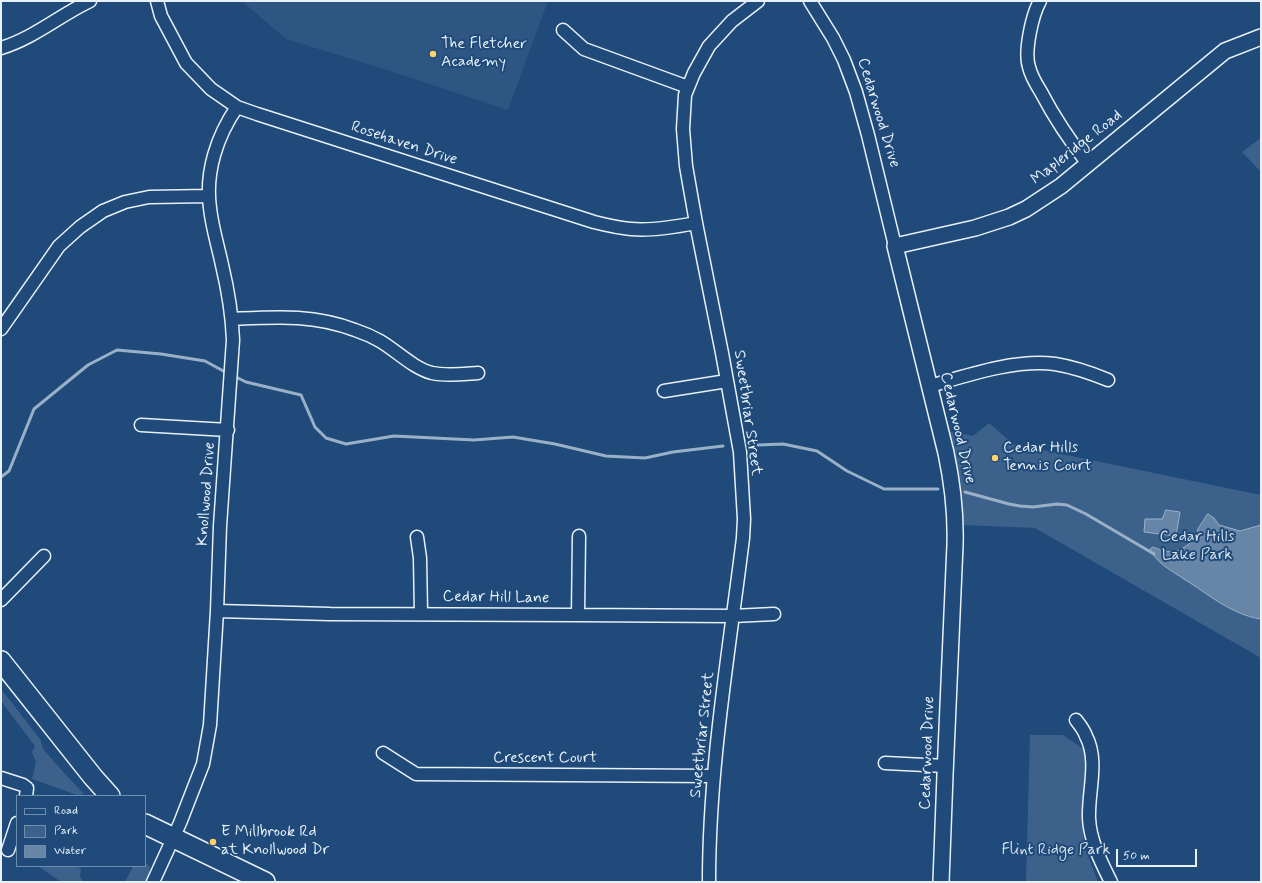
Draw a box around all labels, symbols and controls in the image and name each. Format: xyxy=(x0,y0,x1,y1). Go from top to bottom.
place label: The Fletcher Academy xyxy=(441,35,527,73)
marker: The Fletcher Academy xyxy=(428,49,438,59)
street label: Cedarwood Drive xyxy=(852,56,904,170)
street label: Mapleridge Road xyxy=(1028,106,1126,190)
street label: Rosehaven Drive xyxy=(348,118,460,170)
street label: Sweetbriar Street xyxy=(729,349,765,477)
street label: Cedarwood Drive xyxy=(935,370,979,486)
place label: Cedar Hills Tennis Court xyxy=(1003,439,1092,477)
street label: Knollwood Drive xyxy=(194,441,220,547)
marker: Cedar Hills Tennis Court xyxy=(990,453,1000,463)
park label: Cedar Hills Lake Park xyxy=(1159,528,1235,566)
street label: Cedar Hill Lane xyxy=(442,587,550,609)
street label: Sweetbriar Street xyxy=(687,671,719,799)
street label: Cedarwood Drive xyxy=(916,696,940,810)
street label: Crescent Court xyxy=(493,749,597,769)
legend xyxy=(16,795,146,867)
text: Road xyxy=(54,803,78,819)
text: Park xyxy=(54,823,78,839)
place label: E Millbrook Rd at Knollwood Dr xyxy=(221,823,329,861)
marker: E Millbrook Rd at Knollwood Dr xyxy=(208,837,218,847)
park label: Flint Ridge Park xyxy=(1002,841,1110,861)
scale bar xyxy=(1118,841,1199,867)
text: Water xyxy=(54,843,86,859)
text: 50 m xyxy=(1123,848,1150,864)

